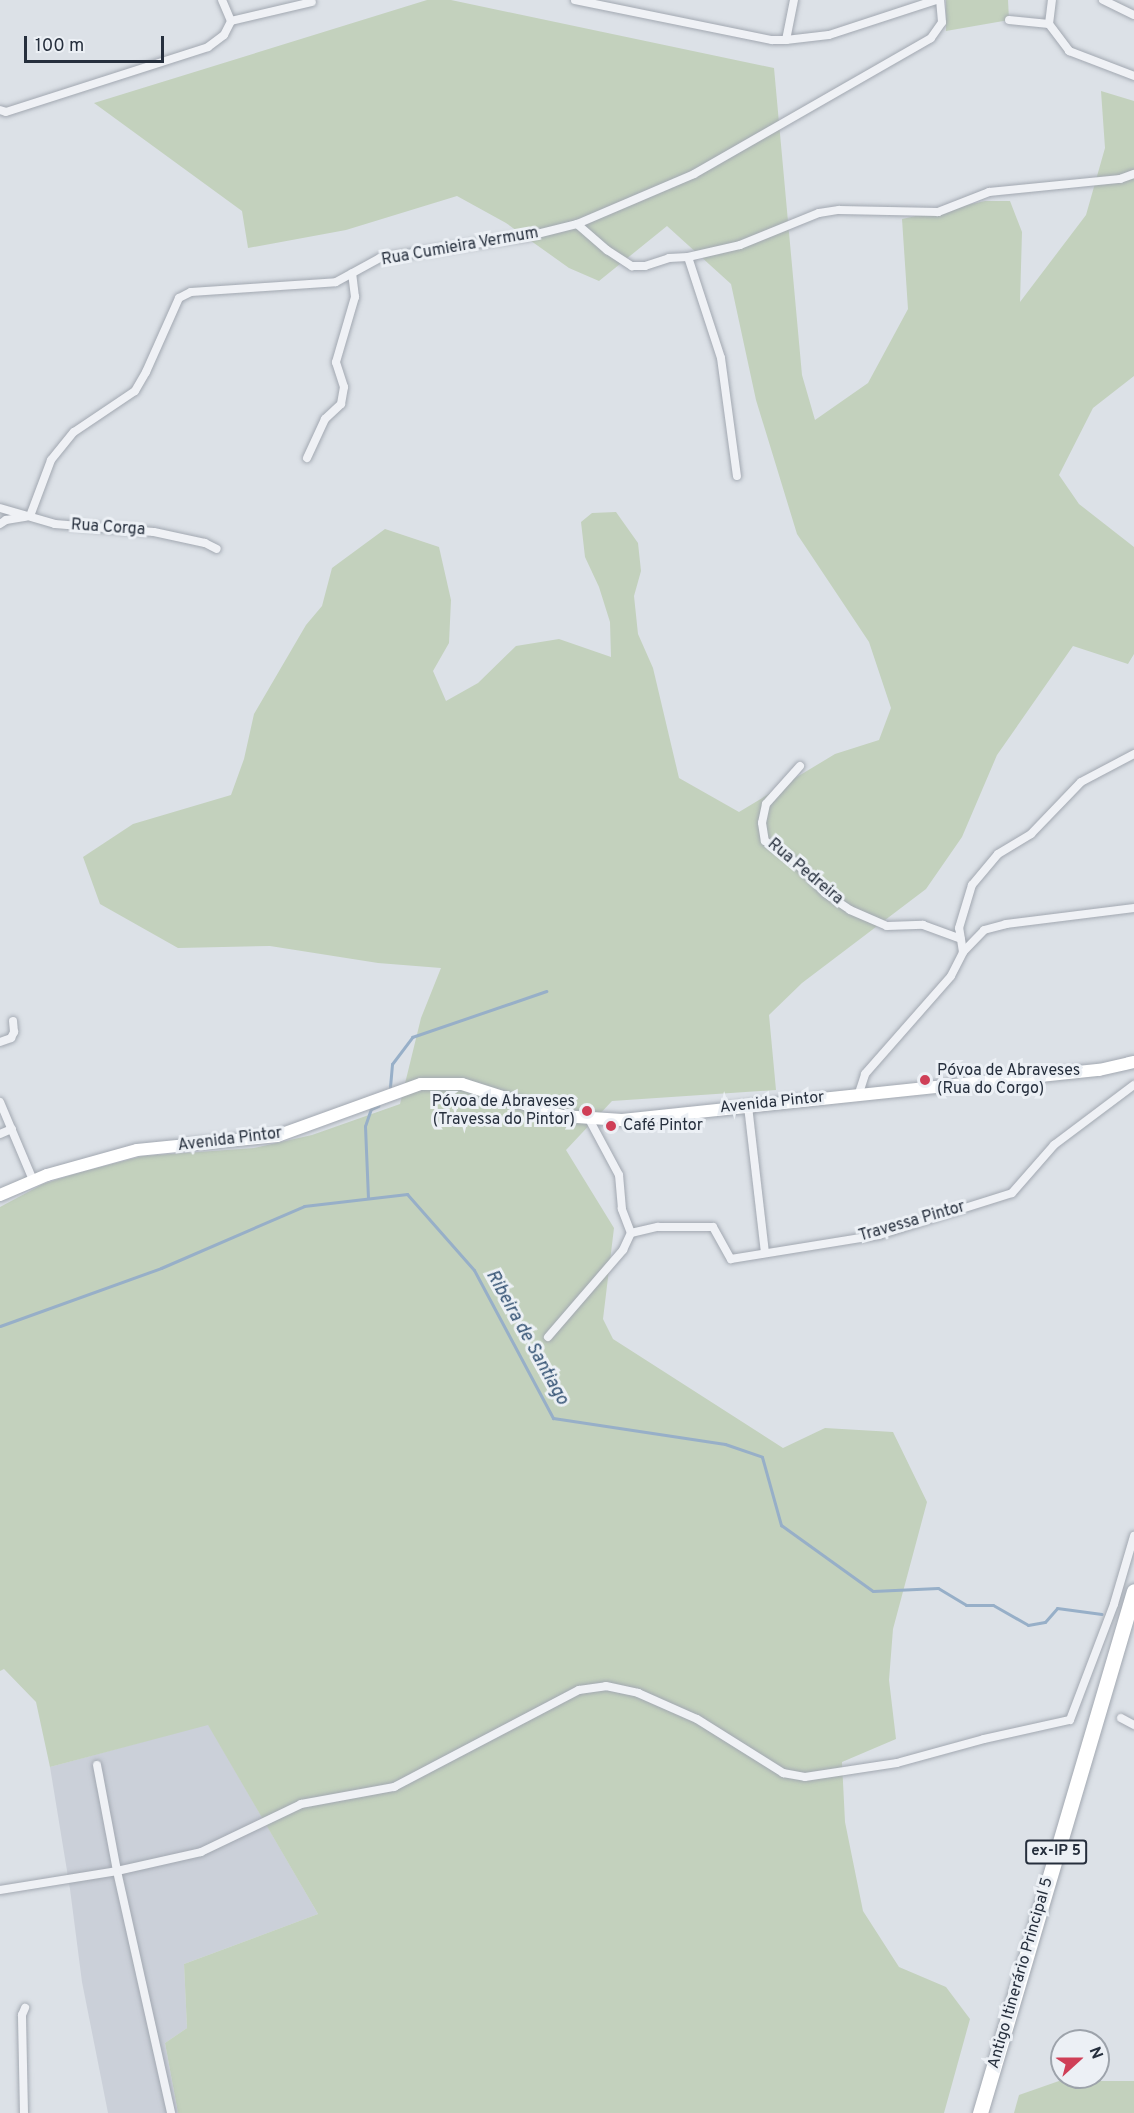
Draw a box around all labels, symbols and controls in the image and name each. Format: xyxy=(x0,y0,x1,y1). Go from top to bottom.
scale bar xyxy=(27,24,166,62)
text: 100 m xyxy=(35,35,84,58)
street label: Rua Cumieira Vermum xyxy=(380,224,540,270)
street label: Rua Corga xyxy=(70,516,146,540)
street label: Rua Pedreira xyxy=(763,835,847,909)
place label: Póvoa de Abraveses (Rua do Corgo) xyxy=(937,1061,1081,1099)
marker: Póvoa de Abraveses (Rua do Corgo) xyxy=(918,1073,932,1087)
street label: Avenida Pintor xyxy=(719,1088,825,1118)
place label: Póvoa de Abraveses (Travessa do Pintor) xyxy=(431,1092,575,1130)
marker: Póvoa de Abraveses (Travessa do Pintor) xyxy=(580,1104,594,1118)
place label: Café Pintor xyxy=(623,1116,703,1136)
marker: Café Pintor xyxy=(604,1119,618,1133)
street label: Avenida Pintor xyxy=(177,1124,283,1156)
street label: Travessa Pintor xyxy=(857,1198,967,1246)
water label: Ribeira de Santiago xyxy=(480,1267,572,1409)
road number: ex-IP 5 xyxy=(1024,1840,1088,1864)
street label: Antigo Itinerário Principal 5 xyxy=(984,1875,1058,2071)
north arrow xyxy=(1050,2029,1110,2089)
text: N xyxy=(1084,2044,1106,2062)

